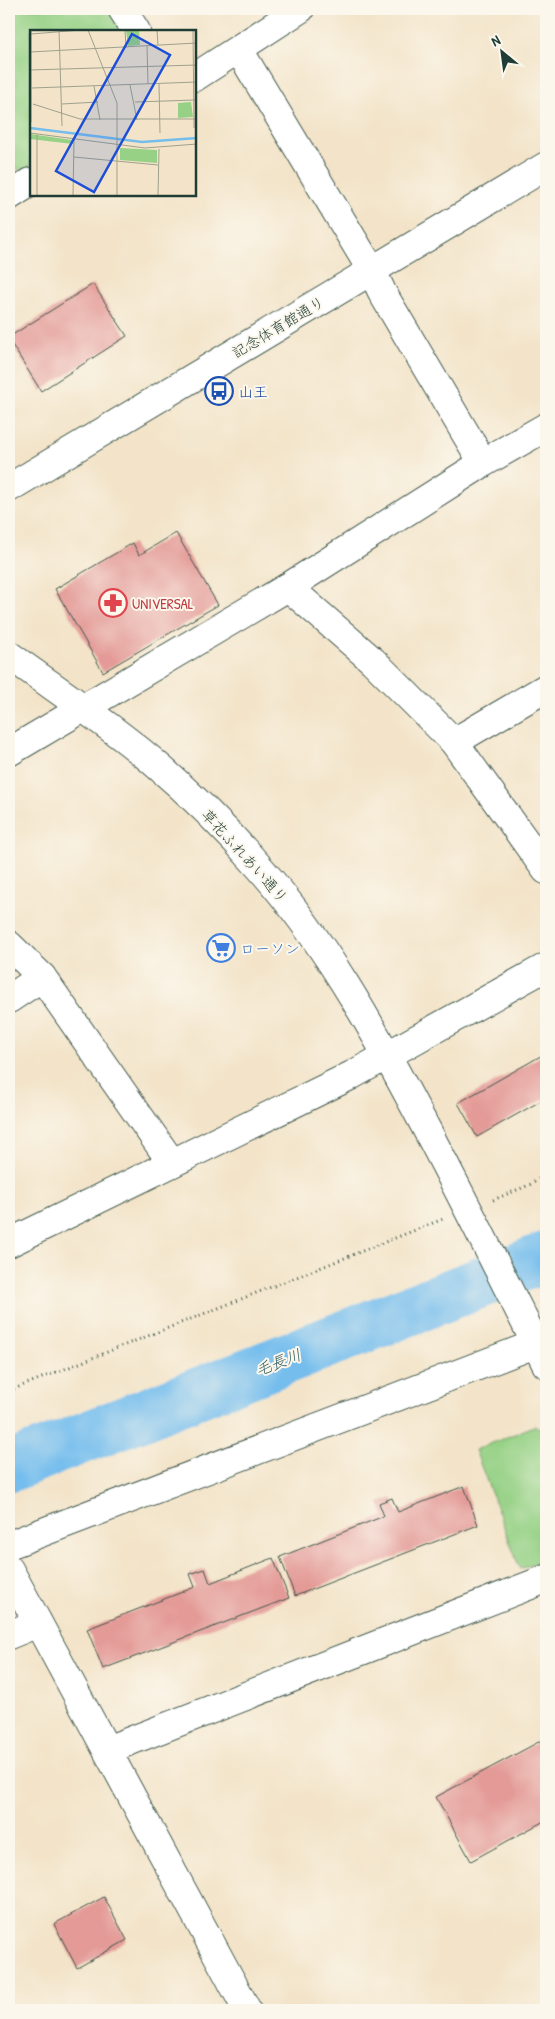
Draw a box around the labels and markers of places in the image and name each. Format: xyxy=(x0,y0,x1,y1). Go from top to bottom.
bus stop icon: 山王 xyxy=(204,376,234,406)
place label: 山王 xyxy=(238,381,268,402)
pharmacy icon: UNIVERSAL xyxy=(98,588,128,618)
place label: UNIVERSAL xyxy=(132,593,194,614)
supermarket icon: ローソン xyxy=(206,933,236,963)
place label: ローソン xyxy=(240,938,300,959)

